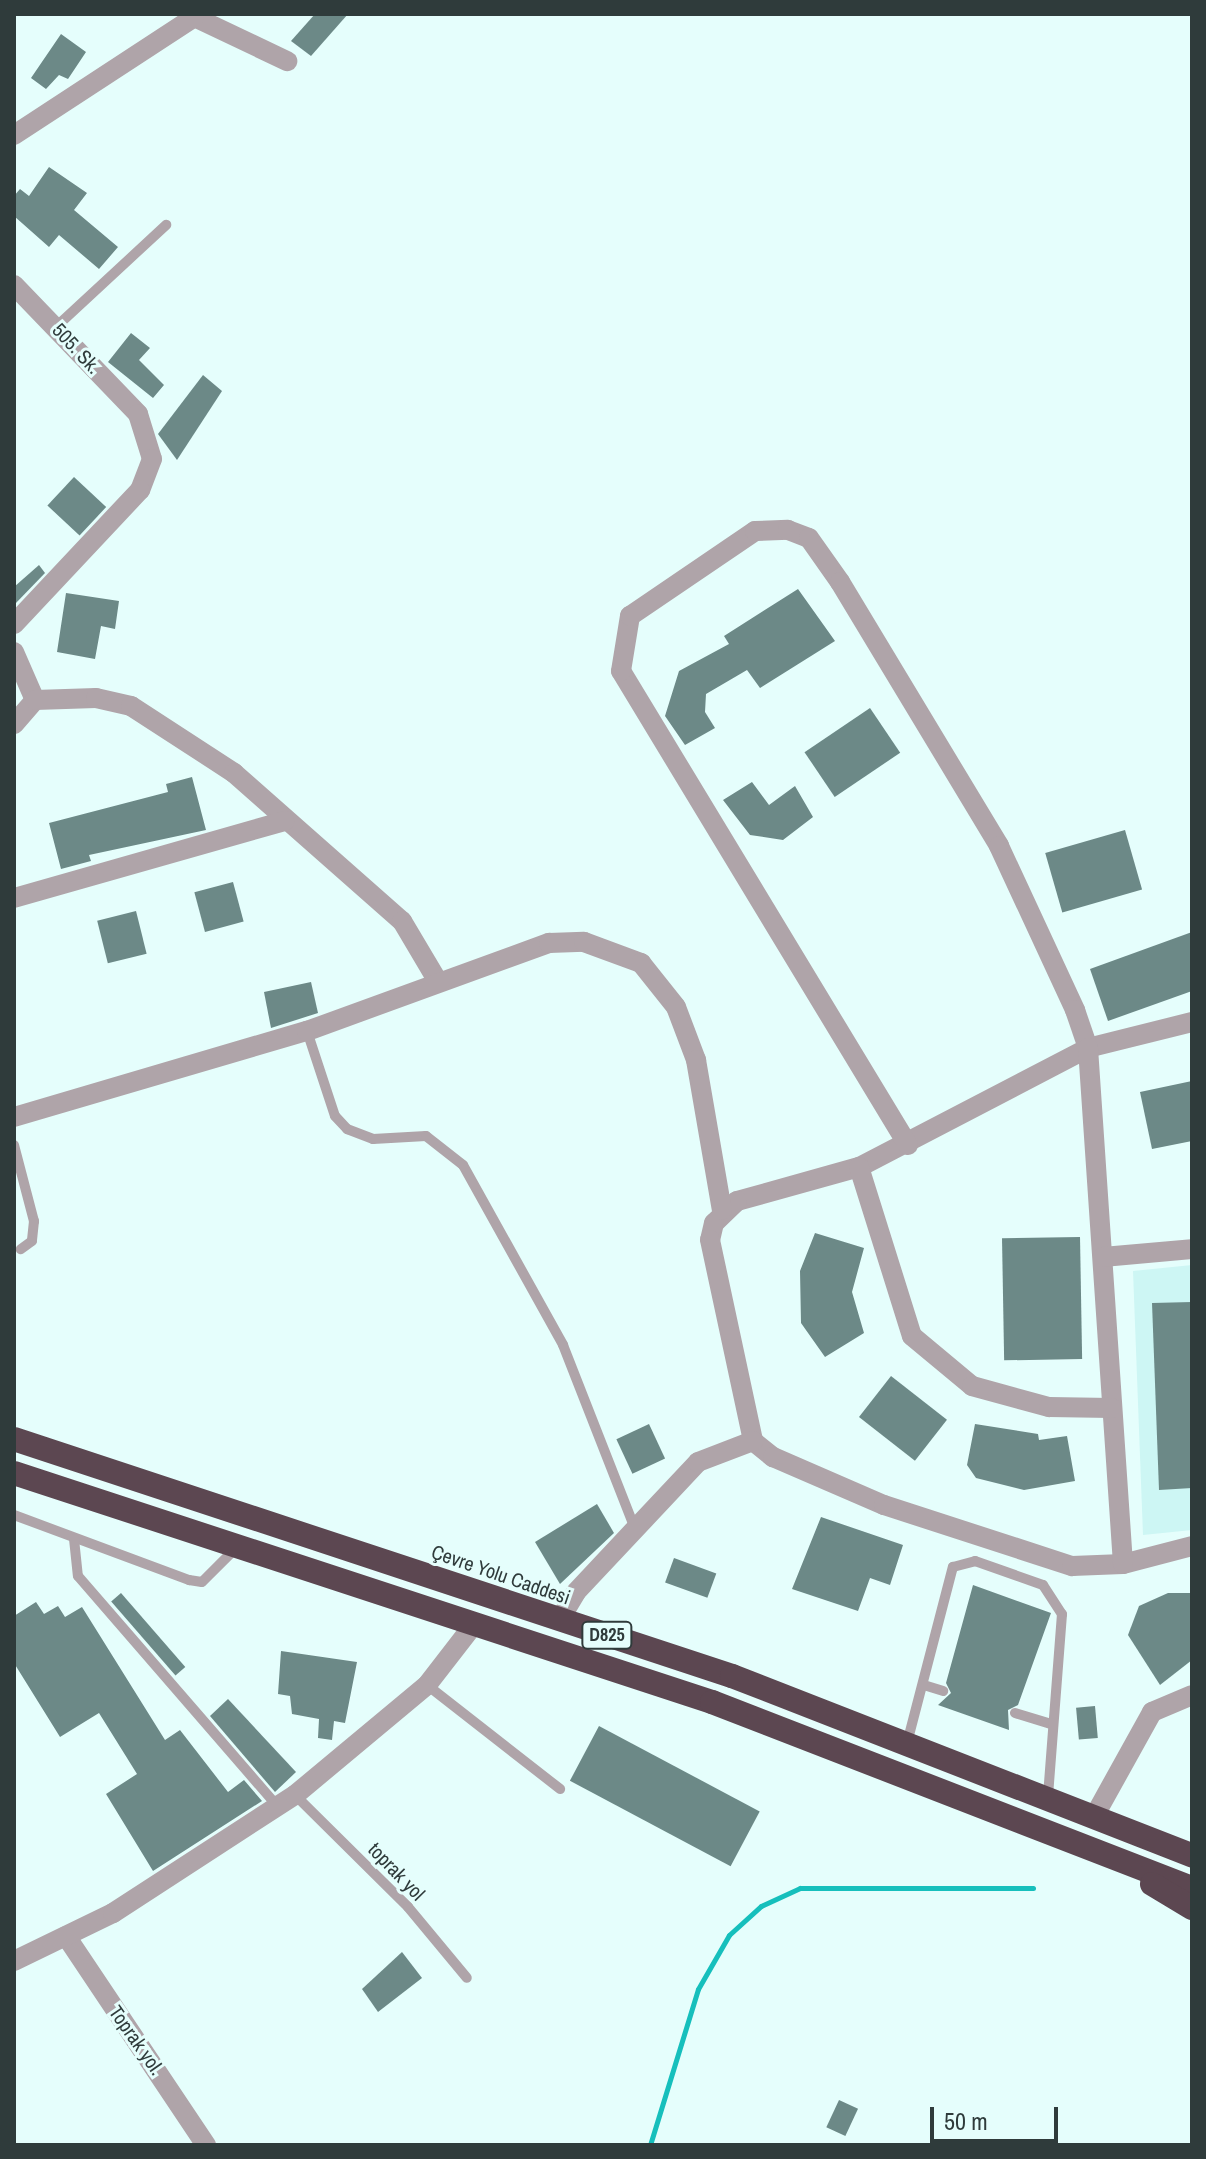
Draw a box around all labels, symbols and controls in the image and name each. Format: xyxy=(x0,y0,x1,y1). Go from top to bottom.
street label: 505. Sk. xyxy=(48,318,106,378)
street label: Çevre Yolu Caddesi xyxy=(428,1539,574,1609)
road number: D825 xyxy=(581,1621,633,1649)
street label: toprak yol xyxy=(364,1837,430,1905)
street label: Toprak yol. xyxy=(104,2001,170,2079)
scale bar xyxy=(934,2091,1062,2141)
text: 50 m xyxy=(944,2105,988,2137)

